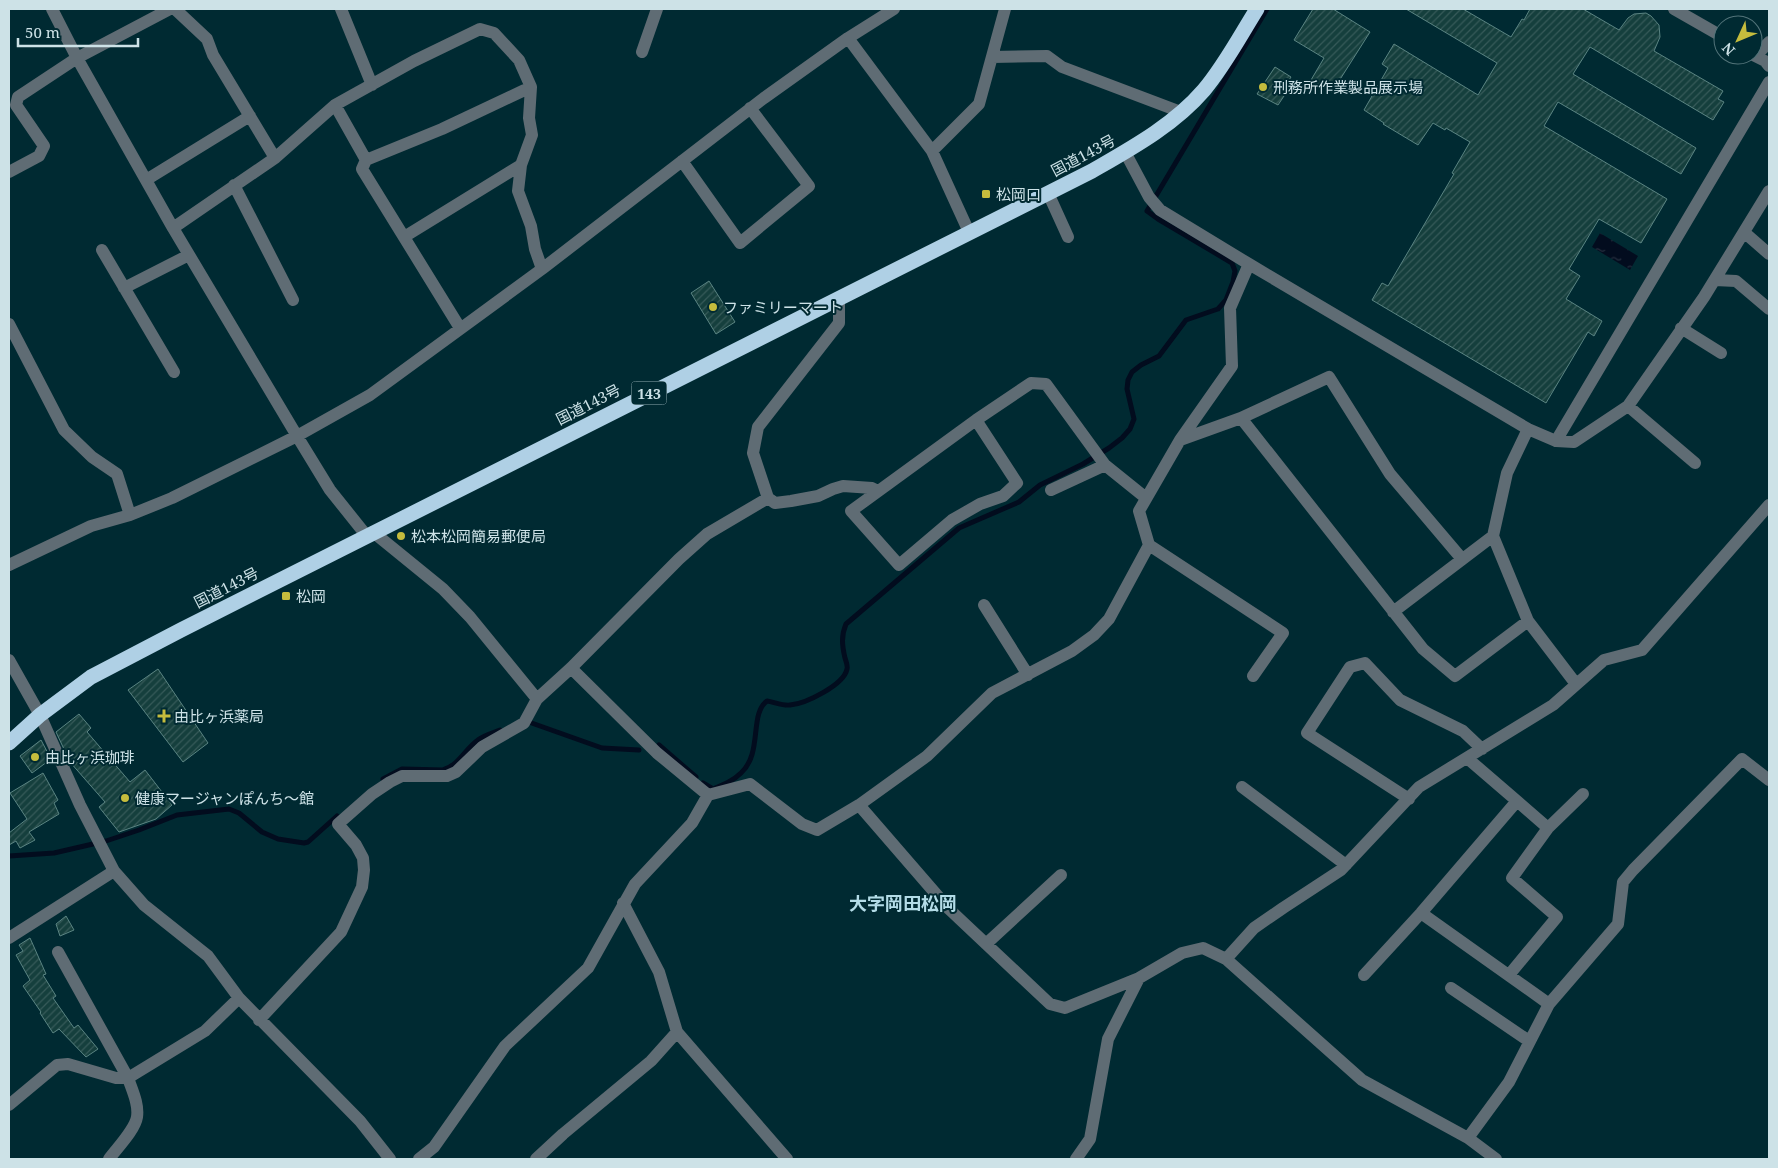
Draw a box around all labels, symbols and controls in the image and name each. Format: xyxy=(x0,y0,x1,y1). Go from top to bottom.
scale bar xyxy=(18,15,138,47)
north arrow xyxy=(1713,15,1763,65)
text: 50 m xyxy=(25,22,60,42)
text: N xyxy=(1718,39,1739,60)
place label: 刑務所作業製品展示場 xyxy=(1273,77,1423,97)
marker: 刑務所作業製品展示場 xyxy=(1257,81,1269,93)
street label: 国道143号 xyxy=(1047,130,1119,180)
place label: 松岡口 xyxy=(996,184,1041,204)
marker: 松岡口 xyxy=(980,188,992,200)
place label: ファミリーマート xyxy=(723,297,843,317)
marker: ファミリーマート xyxy=(707,301,719,313)
street label: 国道143号 xyxy=(552,379,624,429)
road number: 143 xyxy=(632,382,666,404)
place label: 松本松岡簡易郵便局 xyxy=(411,526,546,546)
marker: 松本松岡簡易郵便局 xyxy=(395,530,407,542)
street label: 国道143号 xyxy=(190,562,262,612)
place label: 松岡 xyxy=(296,586,326,606)
marker: 松岡 xyxy=(280,590,292,602)
place label: 由比ヶ浜薬局 xyxy=(174,706,264,726)
marker: 由比ヶ浜薬局 xyxy=(158,710,170,722)
place label: 由比ヶ浜珈琲 xyxy=(45,747,135,767)
marker: 由比ヶ浜珈琲 xyxy=(29,751,41,763)
place label: 健康マージャンぽんち～館 xyxy=(135,788,314,808)
marker: 健康マージャンぽんち～館 xyxy=(119,792,131,804)
district label: 大字岡田松岡 xyxy=(849,891,957,915)

